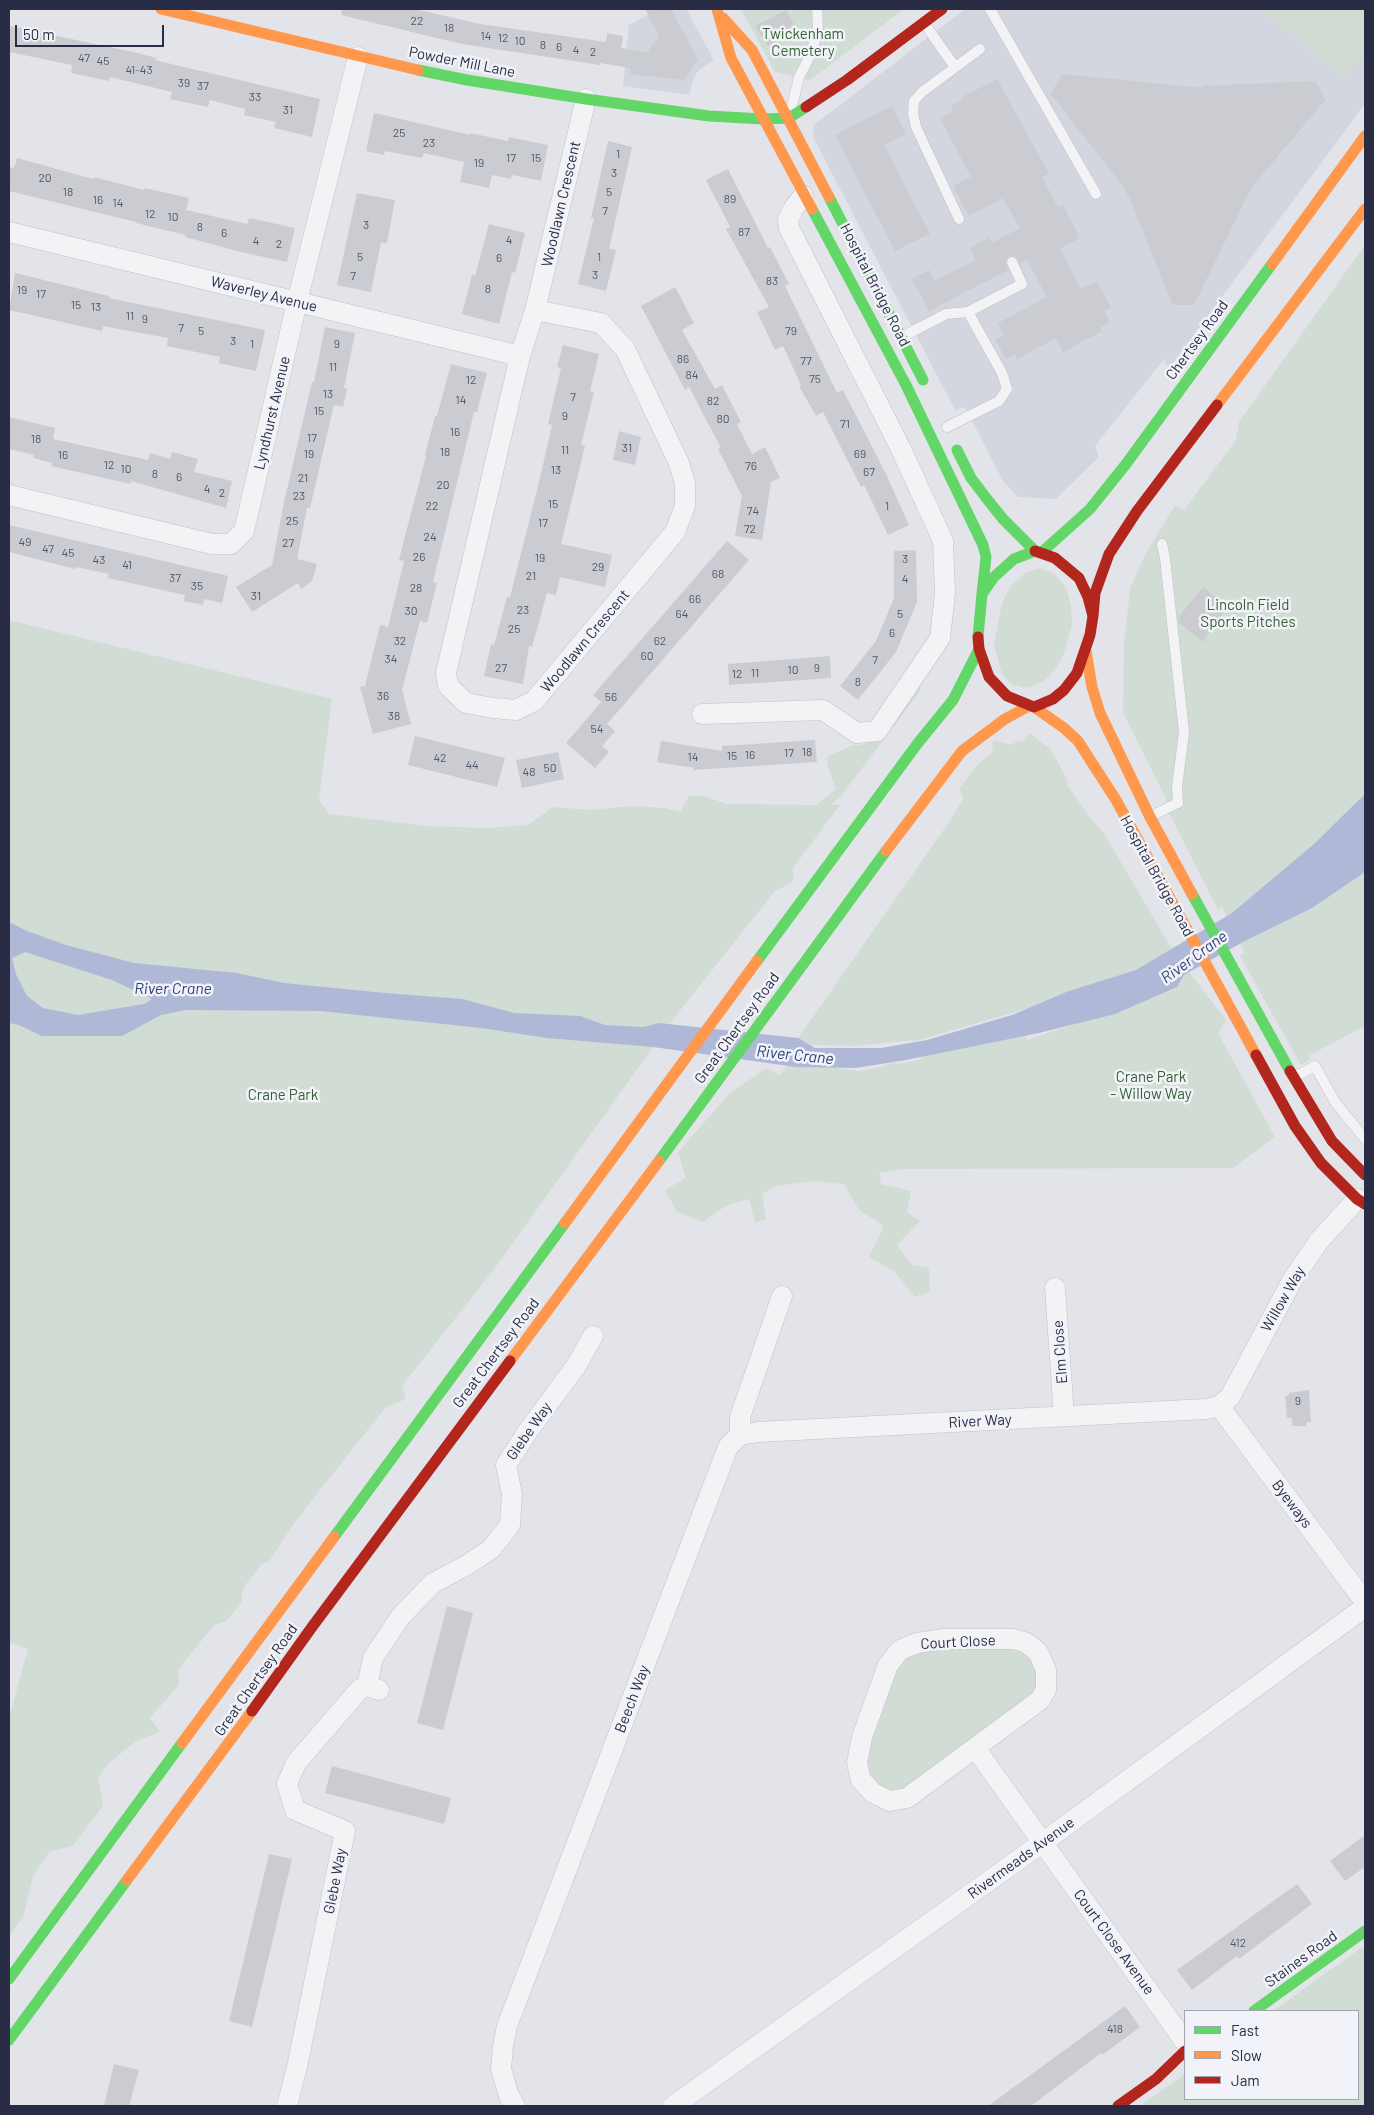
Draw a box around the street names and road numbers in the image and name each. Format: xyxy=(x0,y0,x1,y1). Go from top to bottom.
street label: Powder Mill Lane xyxy=(407,43,517,81)
street label: Woodlawn Crescent xyxy=(538,139,584,269)
street label: Hospital Bridge Road xyxy=(836,220,914,350)
street label: Waverley Avenue xyxy=(209,272,319,316)
street label: Chertsey Road xyxy=(1162,297,1232,383)
street label: Lyndhurst Avenue xyxy=(250,354,294,472)
street label: Woodlawn Crescent xyxy=(537,586,633,696)
street label: Hospital Bridge Road xyxy=(1116,812,1198,940)
street label: Great Chertsey Road xyxy=(691,969,783,1087)
street label: Willow Way xyxy=(1257,1263,1309,1335)
street label: Great Chertsey Road xyxy=(449,1295,543,1411)
street label: Elm Close xyxy=(1049,1320,1071,1384)
street label: Glebe Way xyxy=(503,1399,555,1463)
street label: River Way xyxy=(948,1410,1012,1432)
street label: Byeways xyxy=(1268,1476,1316,1532)
street label: Great Chertsey Road xyxy=(211,1620,301,1740)
street label: Court Close xyxy=(920,1631,996,1653)
street label: Beech Way xyxy=(611,1663,653,1735)
street label: Rivermeads Avenue xyxy=(964,1813,1078,1903)
street label: Glebe Way xyxy=(320,1847,350,1915)
street label: Court Close Avenue xyxy=(1070,1886,1158,1998)
street label: Staines Road xyxy=(1261,1927,1341,1991)

